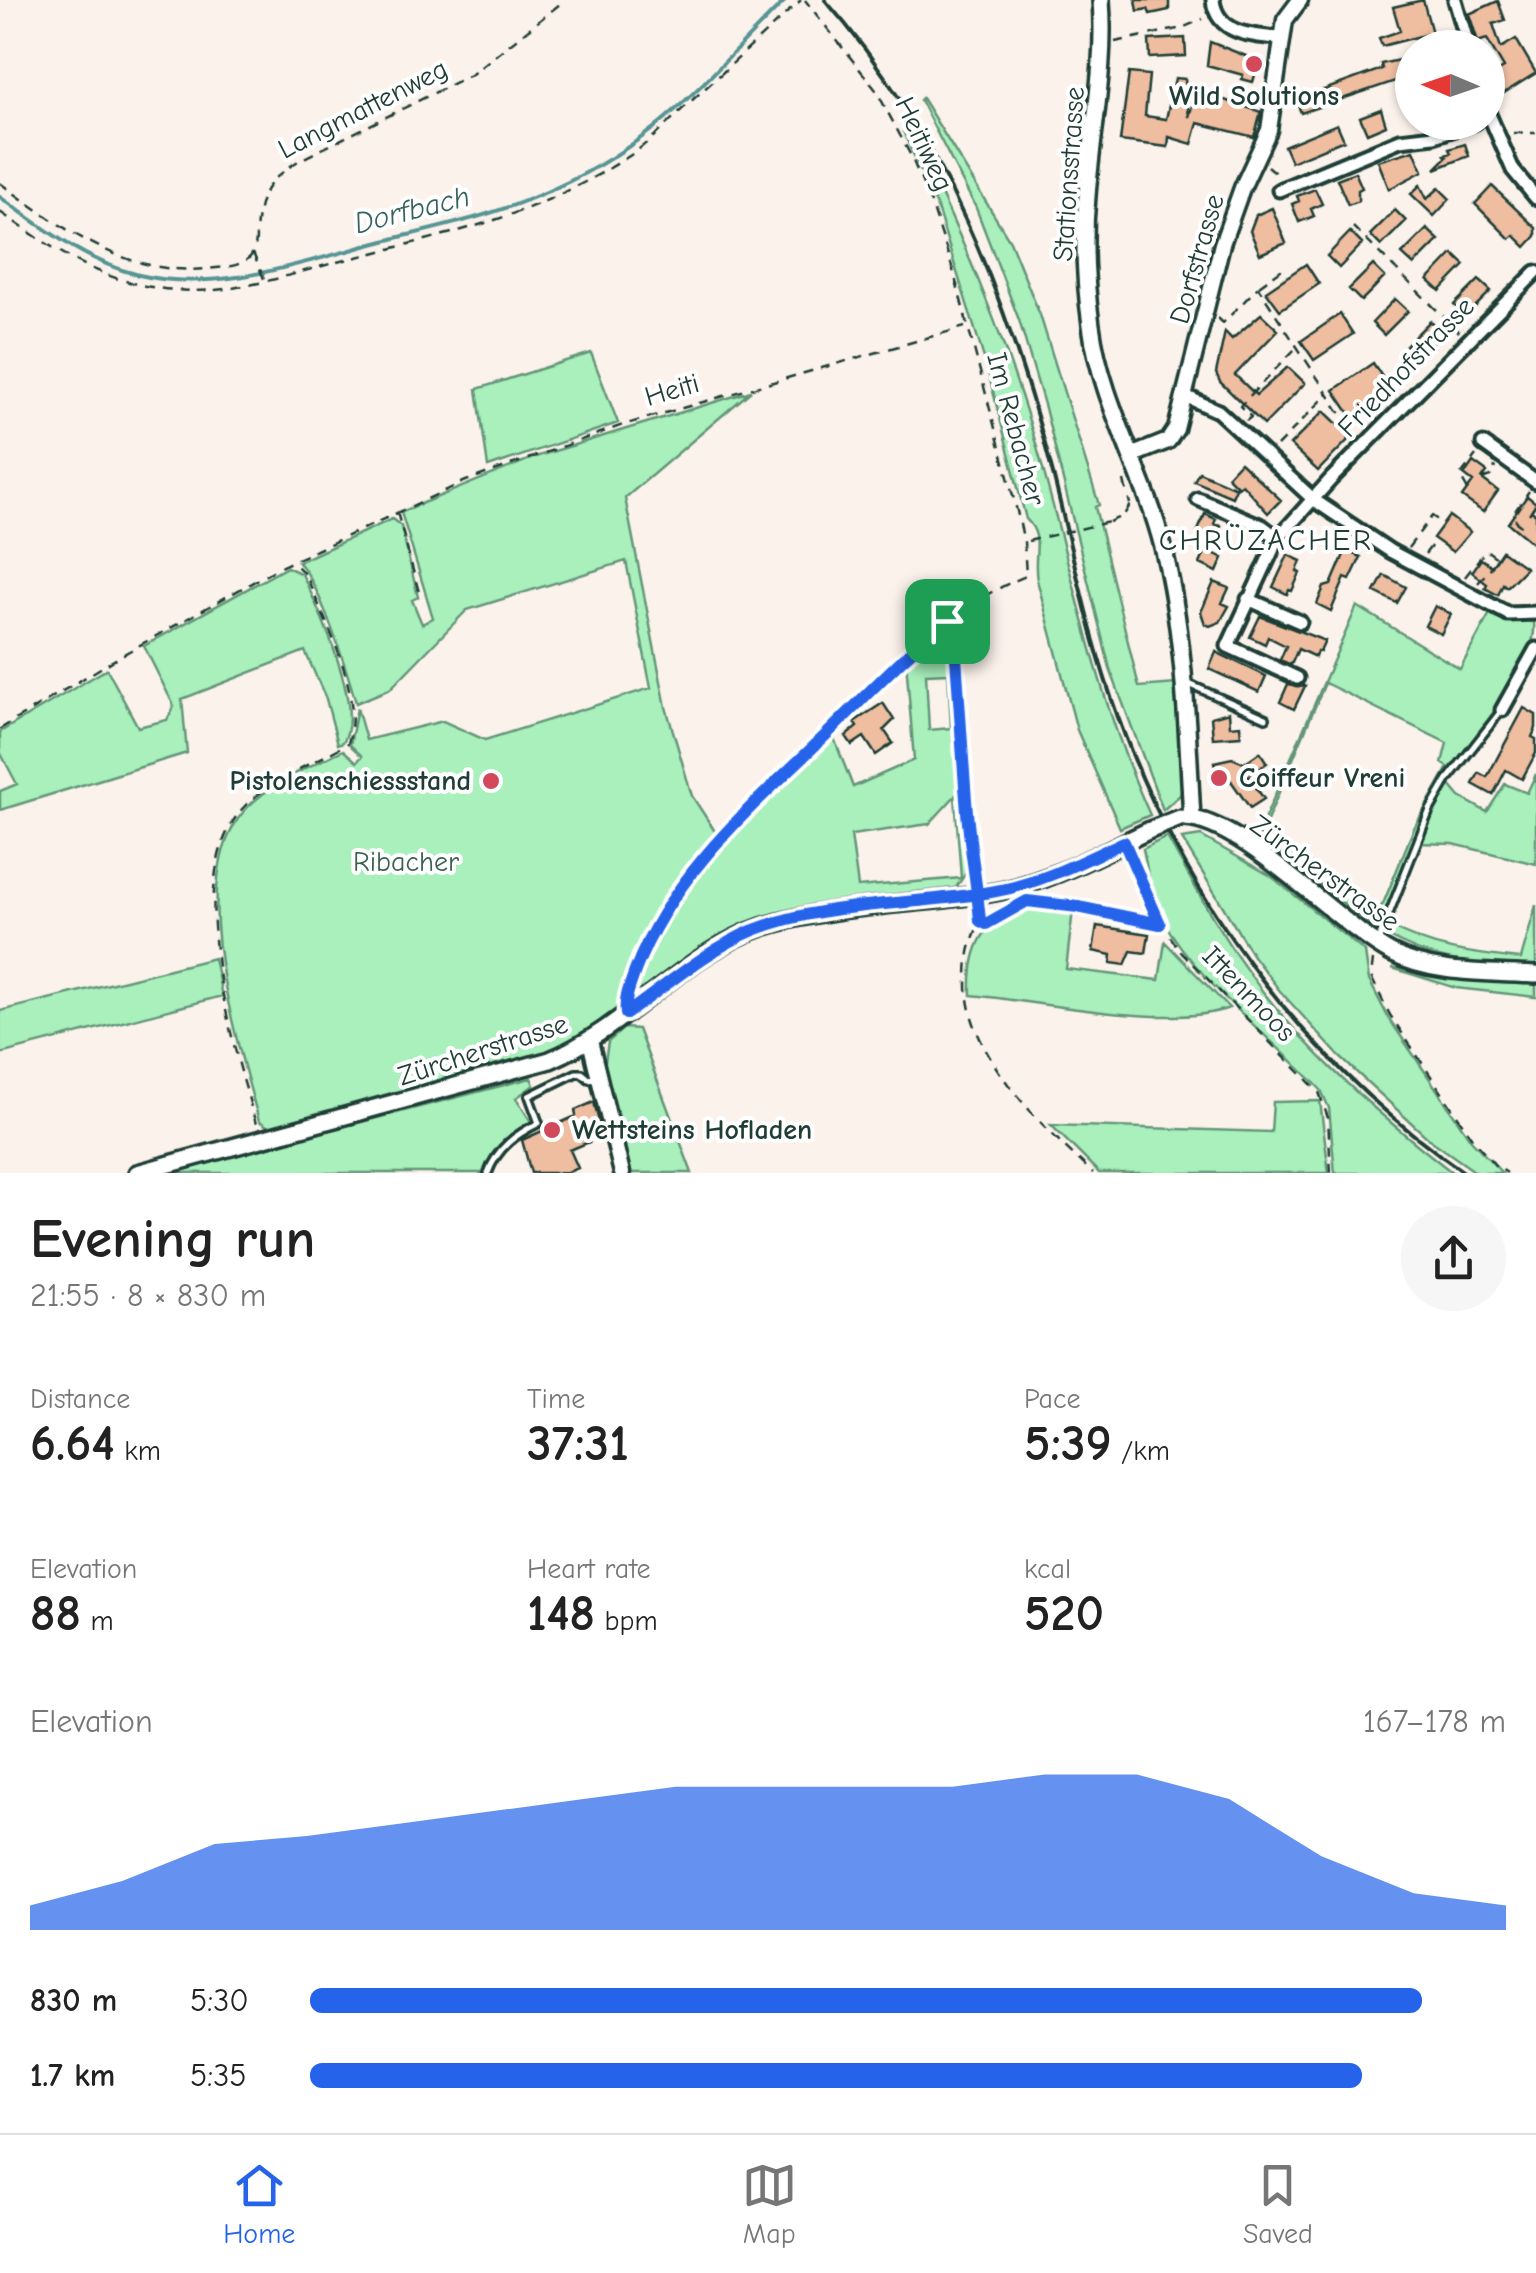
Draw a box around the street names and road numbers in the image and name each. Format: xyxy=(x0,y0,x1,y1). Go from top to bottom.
street label: Langmattenweg xyxy=(273,53,453,165)
street label: Stationsstrasse xyxy=(1047,85,1091,263)
street label: Heitiweg xyxy=(888,92,960,196)
street label: Dorfstrasse xyxy=(1163,191,1231,327)
street label: Friedhofstrasse xyxy=(1331,290,1481,444)
street label: Im Rebacher xyxy=(980,349,1052,509)
street label: Heiti xyxy=(641,367,703,413)
street label: Zürcherstrasse xyxy=(1244,808,1406,938)
street label: Ittenmoos xyxy=(1196,940,1302,1048)
street label: Zürcherstrasse xyxy=(394,1008,572,1092)

